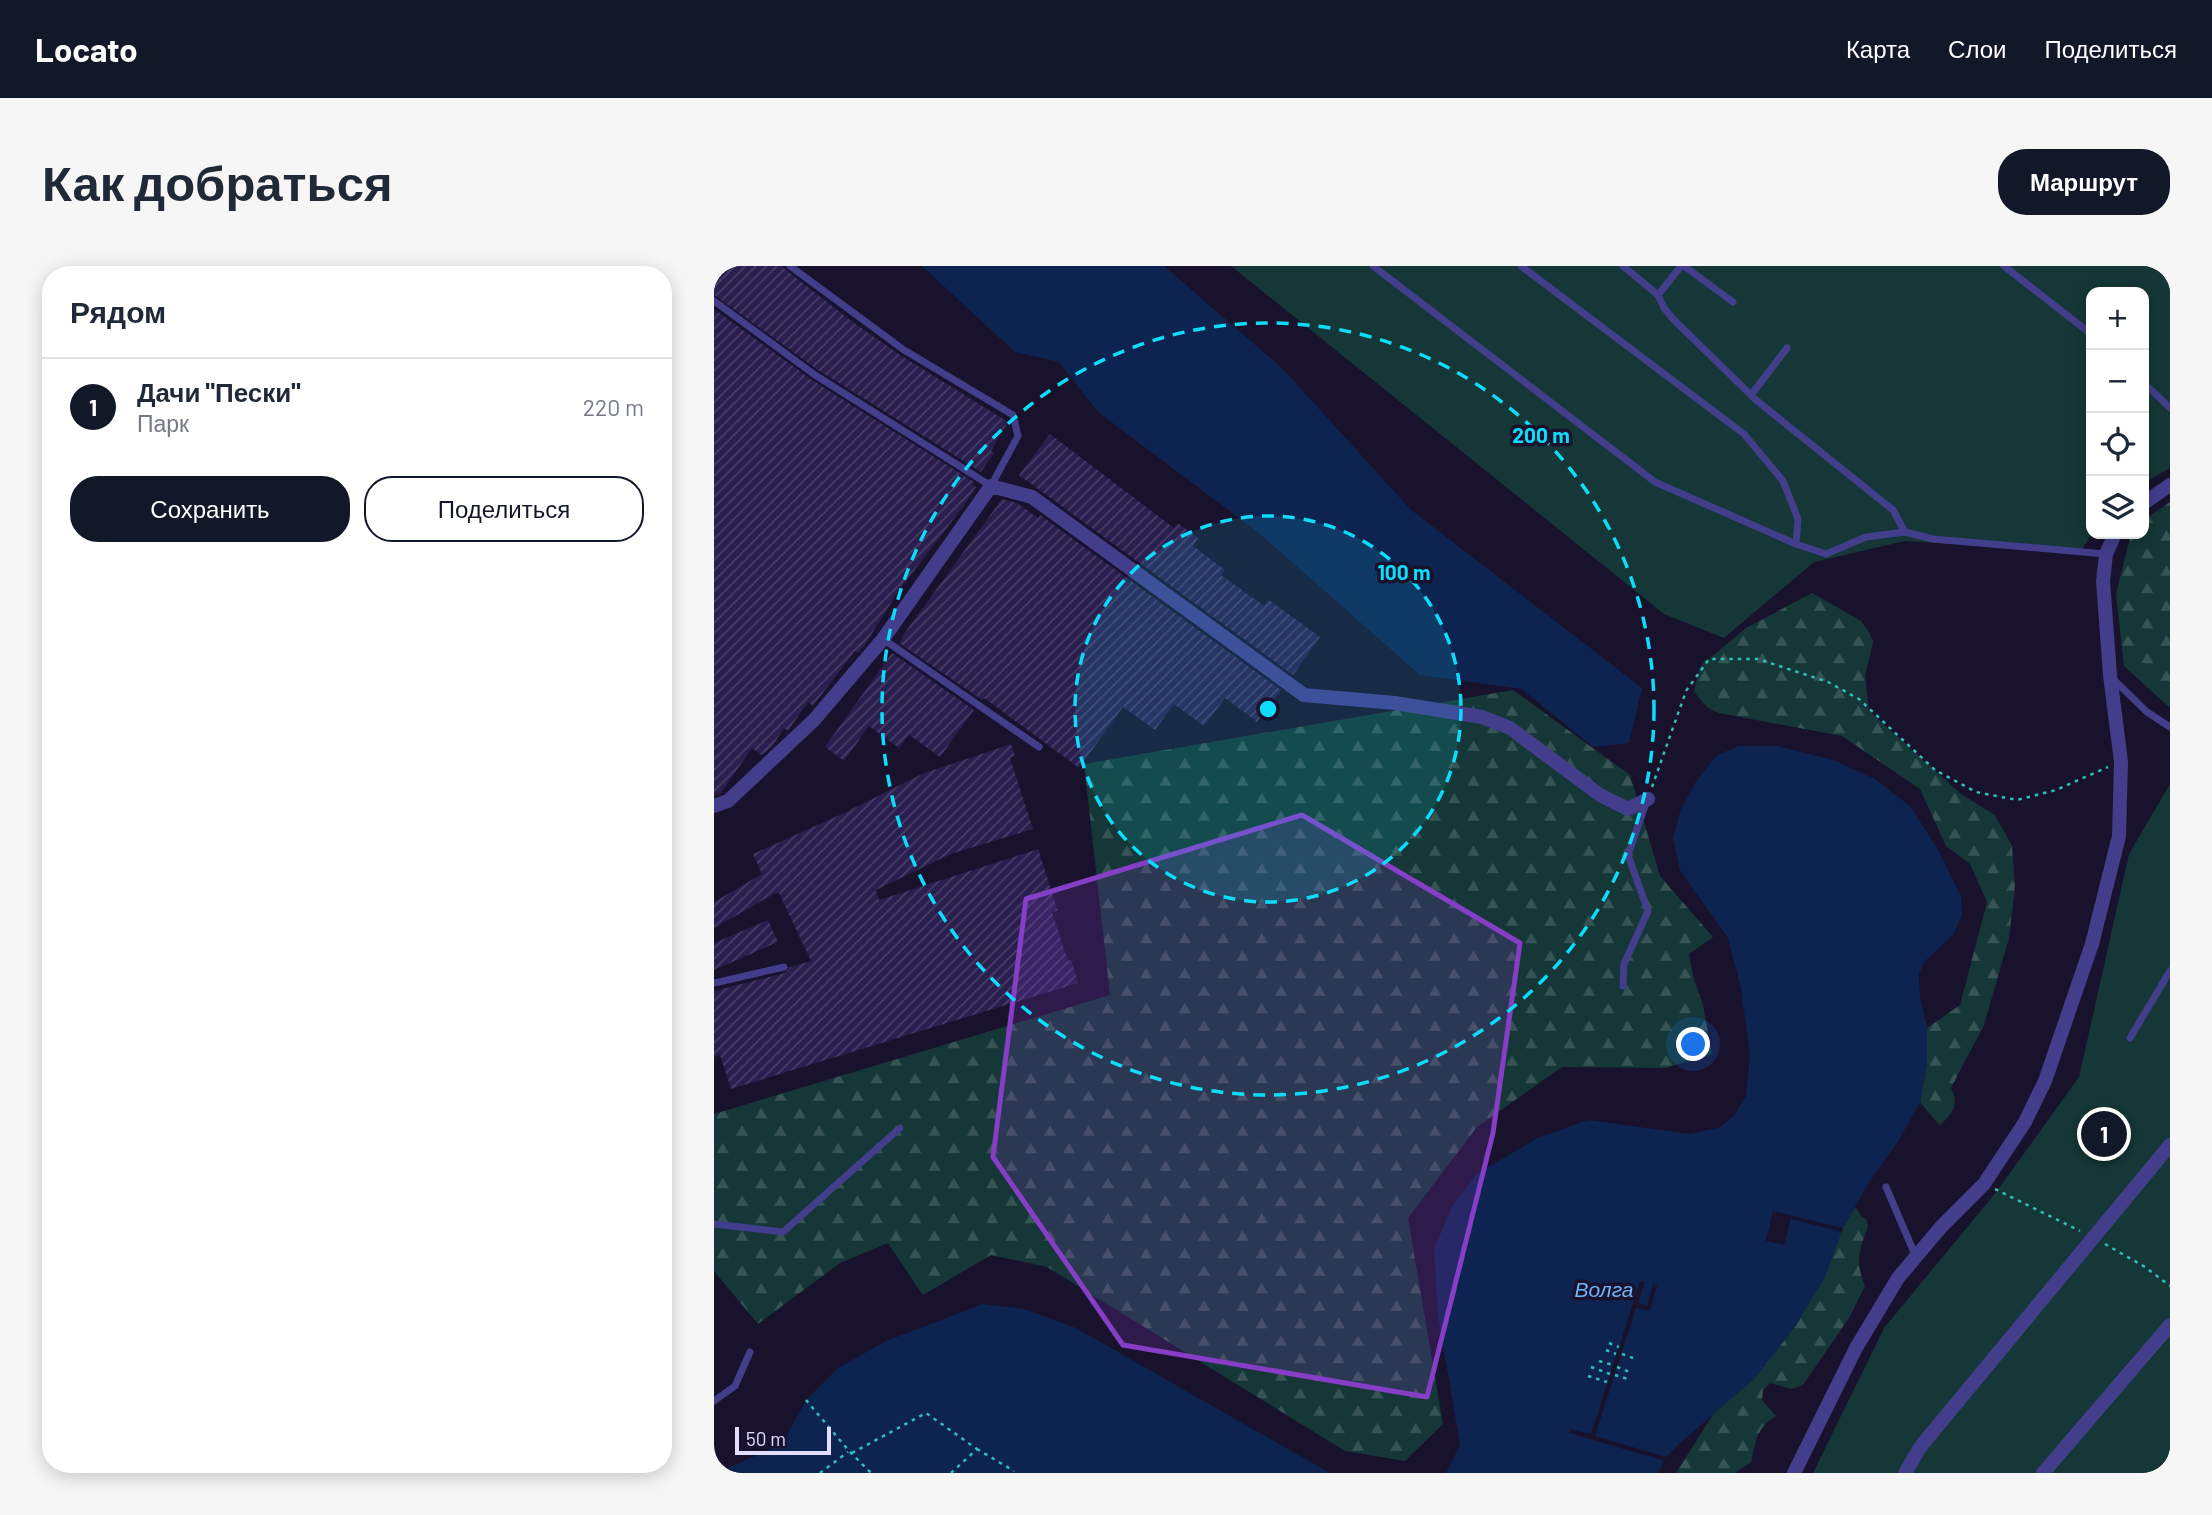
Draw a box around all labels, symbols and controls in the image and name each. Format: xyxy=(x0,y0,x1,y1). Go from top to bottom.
text: Locato xyxy=(35,29,138,69)
text: Карта xyxy=(1846,34,1910,63)
text: Слои xyxy=(1948,34,2006,63)
text: Поделиться xyxy=(2044,34,2177,63)
button: Маршрут xyxy=(1998,149,2170,215)
text: Как добраться xyxy=(42,152,393,211)
map controls xyxy=(2086,287,2149,539)
button: + xyxy=(2086,287,2149,350)
text: Рядом xyxy=(70,293,166,329)
button: − xyxy=(2086,350,2149,413)
text: Дачи "Пески" xyxy=(137,376,301,407)
text: 1 xyxy=(89,393,97,421)
text: 220 m xyxy=(583,393,644,421)
text: Парк xyxy=(137,409,189,437)
button: locate xyxy=(2086,413,2149,476)
text: 200 m xyxy=(1512,422,1570,447)
button: Сохранить xyxy=(70,476,350,542)
button: Поделиться xyxy=(364,476,644,542)
button: layers xyxy=(2086,476,2149,539)
text: 100 m xyxy=(1377,559,1431,584)
centre of rings xyxy=(1256,697,1280,721)
your location xyxy=(1676,1027,1710,1061)
pin: 1 xyxy=(2081,1108,2127,1160)
water label: Волга xyxy=(1575,1276,1633,1301)
scale bar xyxy=(735,1424,831,1456)
text: 50 m xyxy=(746,1427,786,1450)

